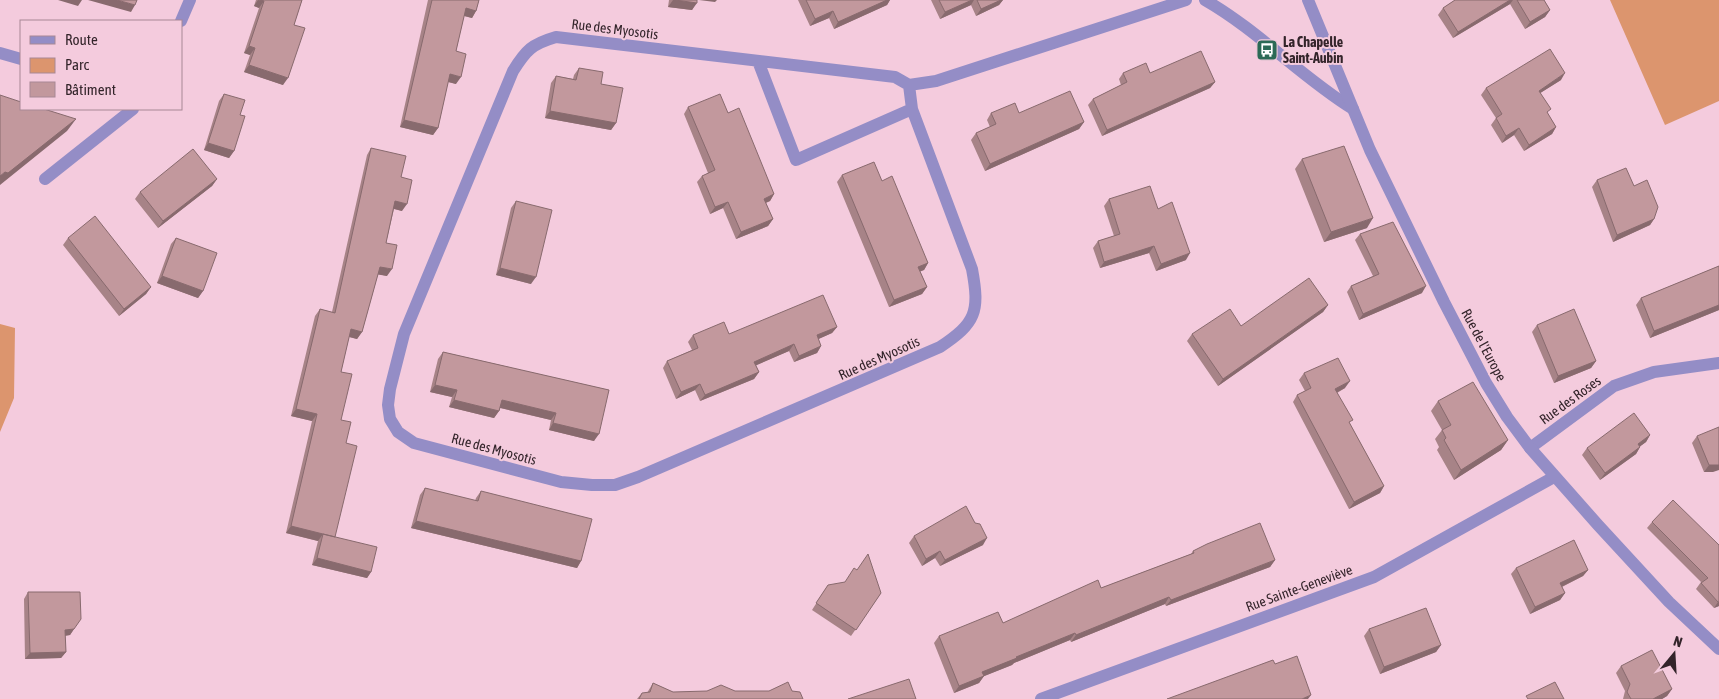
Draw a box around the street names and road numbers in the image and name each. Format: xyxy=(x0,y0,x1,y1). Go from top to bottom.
street label: Rue des Myosotis xyxy=(571,16,659,42)
street label: Rue de l'Europe xyxy=(1458,306,1510,384)
street label: Rue des Myosotis xyxy=(836,333,922,383)
street label: Rue des Roses xyxy=(1536,372,1604,428)
street label: Rue des Myosotis xyxy=(450,430,538,468)
street label: Rue Sainte-Geneviève xyxy=(1244,561,1354,615)

